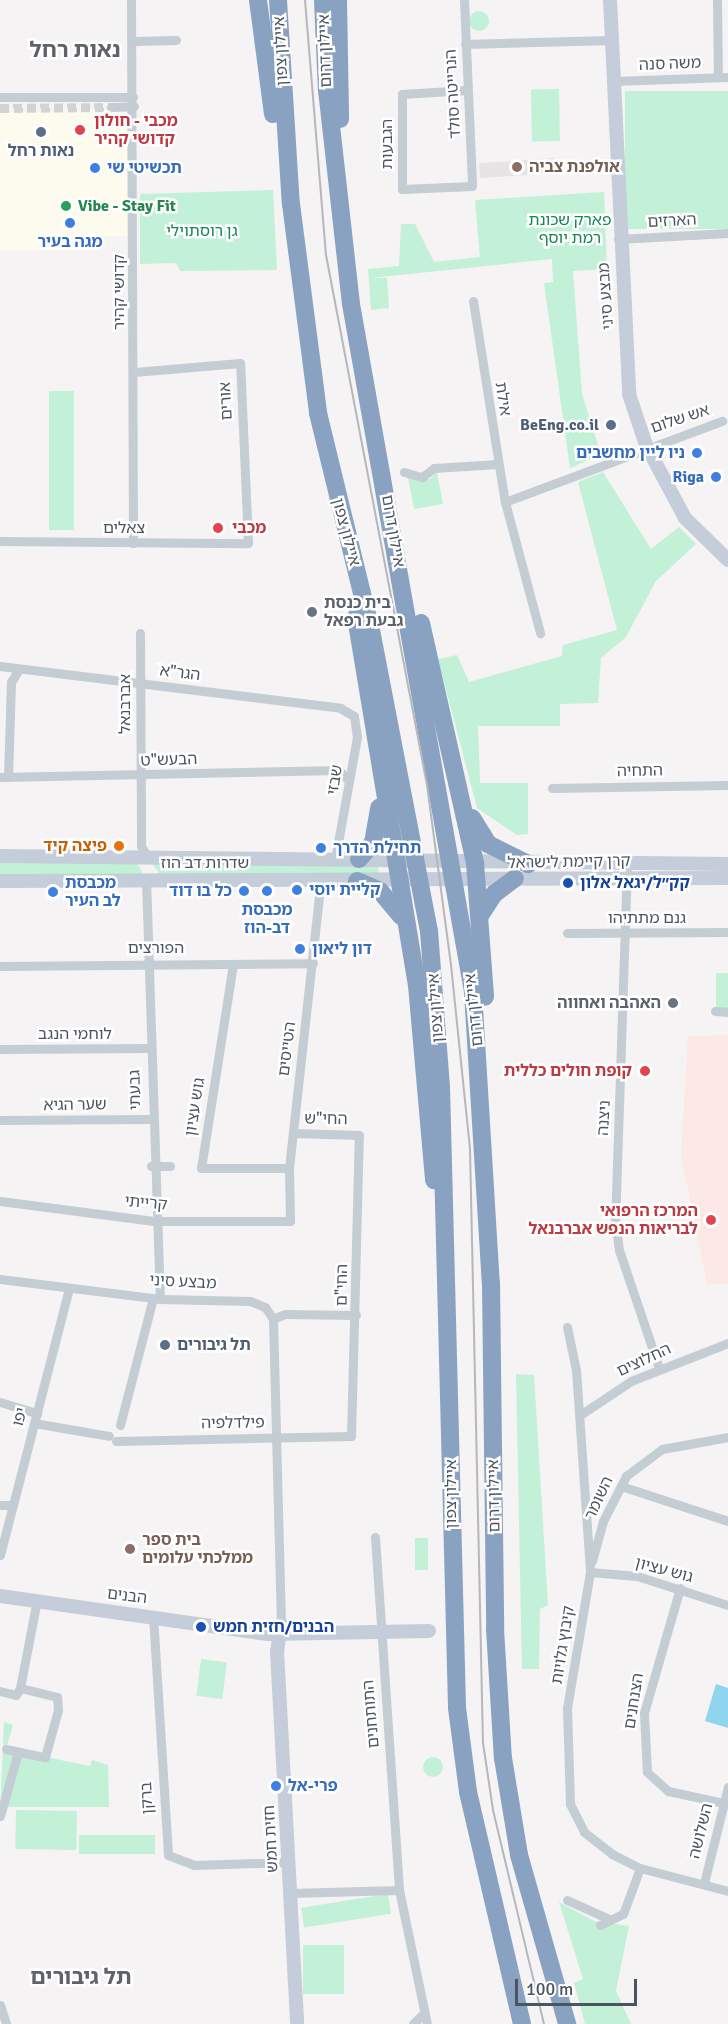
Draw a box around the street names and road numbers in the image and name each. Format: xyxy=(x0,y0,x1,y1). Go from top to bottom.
street label: איילון דרום xyxy=(314,14,336,88)
street label: איילון צפון xyxy=(270,16,292,86)
street label: הנרייטה סולד xyxy=(441,49,465,139)
street label: משה סנה xyxy=(639,53,701,75)
street label: הגבעות xyxy=(377,119,397,169)
street label: הארזים xyxy=(647,210,697,232)
street label: קדושי קהיר xyxy=(109,254,129,330)
street label: מבצע סיני xyxy=(594,262,618,330)
street label: אורים xyxy=(215,381,237,421)
street label: אילת xyxy=(491,381,515,417)
street label: אש שלום xyxy=(648,401,712,437)
street label: איילון דרום xyxy=(377,493,409,569)
street label: איילון צפון xyxy=(328,496,364,568)
street label: צאלים xyxy=(103,518,145,538)
street label: הגר"א xyxy=(159,661,201,685)
street label: אברבנאל xyxy=(115,674,135,734)
street label: הבעש"ט xyxy=(140,749,198,771)
street label: התחיה xyxy=(617,761,663,781)
street label: שבזי xyxy=(323,763,347,797)
street label: קרן קיימת לישראל xyxy=(507,851,631,873)
street label: שדרות דב הוז xyxy=(161,853,249,873)
street label: גנם מתתיהו xyxy=(608,908,686,928)
street label: הפורצים xyxy=(128,938,184,958)
street label: איילון צפון xyxy=(424,973,448,1043)
street label: איילון דרום xyxy=(461,973,487,1047)
street label: הטייסים xyxy=(274,1021,300,1077)
street label: לוחמי הנגב xyxy=(38,1024,112,1044)
street label: גבעתי xyxy=(125,1070,145,1110)
street label: גוש עציון xyxy=(181,1076,209,1138)
street label: שער הגיא xyxy=(43,1095,107,1115)
street label: ניצנה xyxy=(593,1100,615,1136)
street label: החי"ש xyxy=(304,1109,348,1129)
street label: קרייתי xyxy=(124,1192,168,1214)
street label: החי"ם xyxy=(332,1264,352,1306)
street label: מבצע סיני xyxy=(149,1271,217,1293)
street label: החלוצים xyxy=(614,1339,674,1381)
street label: יפו xyxy=(8,1405,32,1429)
street label: פילדלפיה xyxy=(201,1413,265,1433)
street label: איילון צפון xyxy=(441,1459,461,1529)
street label: איילון דרום xyxy=(484,1459,504,1533)
street label: השומר xyxy=(581,1473,617,1523)
street label: גוש עציון xyxy=(633,1553,695,1587)
street label: הבנים xyxy=(106,1584,148,1608)
street label: קיבוץ גלויות xyxy=(547,1604,579,1686)
street label: הצנחנים xyxy=(620,1672,648,1730)
street label: התותחנים xyxy=(358,1679,384,1749)
street label: ברקן xyxy=(137,1781,157,1815)
street label: השלושה xyxy=(685,1801,717,1861)
street label: חזית חמש xyxy=(260,1805,282,1873)

